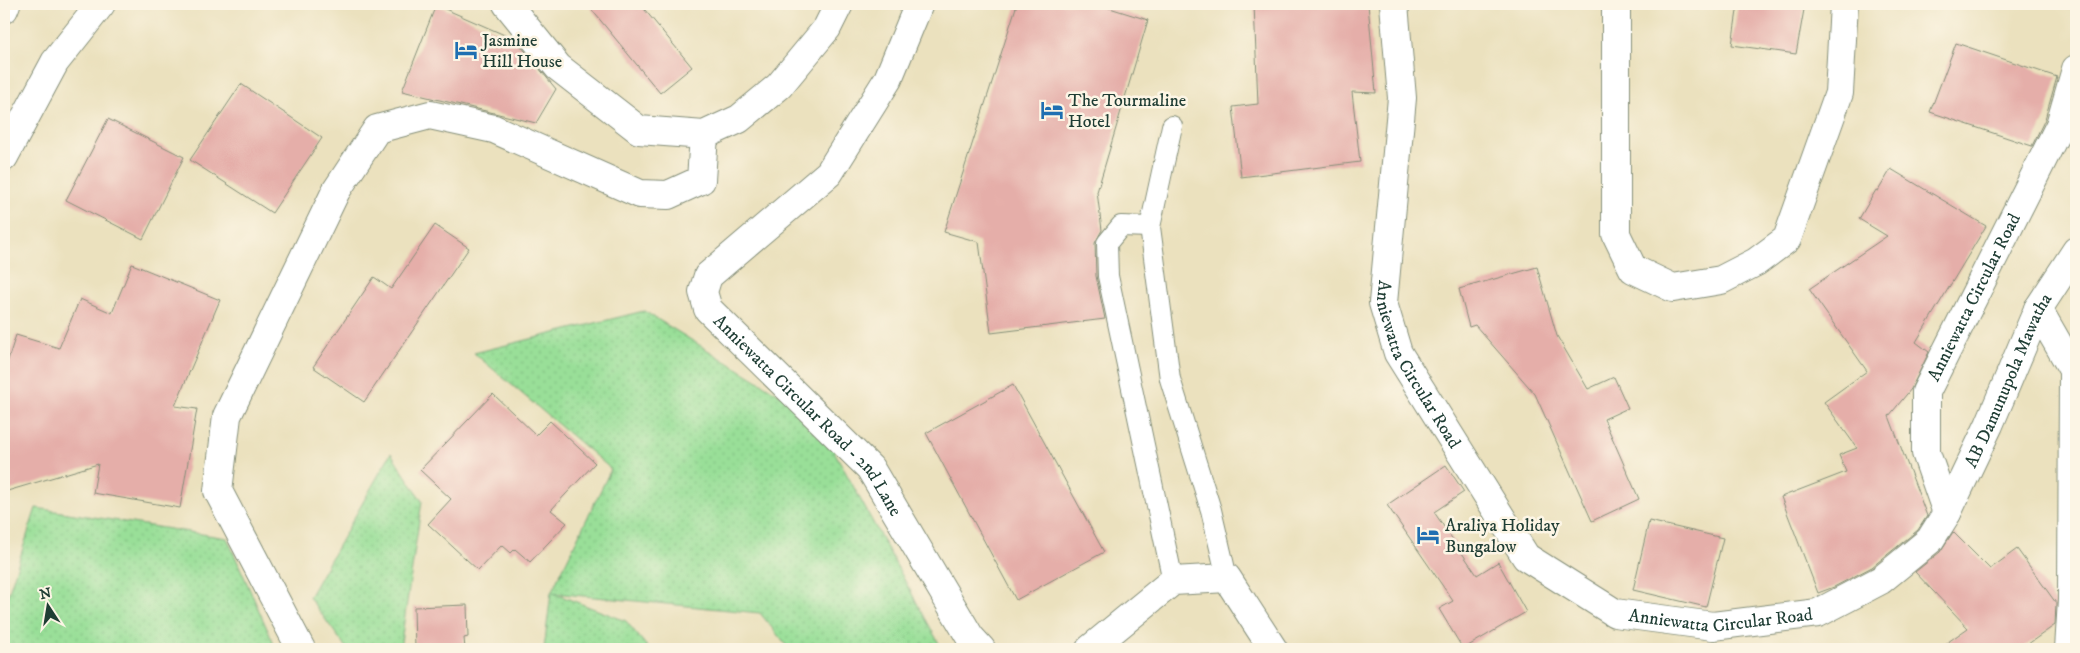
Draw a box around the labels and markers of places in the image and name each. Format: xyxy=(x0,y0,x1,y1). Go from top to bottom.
place label: Jasmine Hill House xyxy=(480,30,562,73)
hotel icon: Jasmine Hill House xyxy=(453,37,479,63)
place label: The Tourmaline Hotel xyxy=(1068,90,1186,133)
hotel icon: The Tourmaline Hotel xyxy=(1039,97,1065,123)
place label: Araliya Holiday Bungalow xyxy=(1445,515,1560,558)
hotel icon: Araliya Holiday Bungalow xyxy=(1415,522,1441,548)

